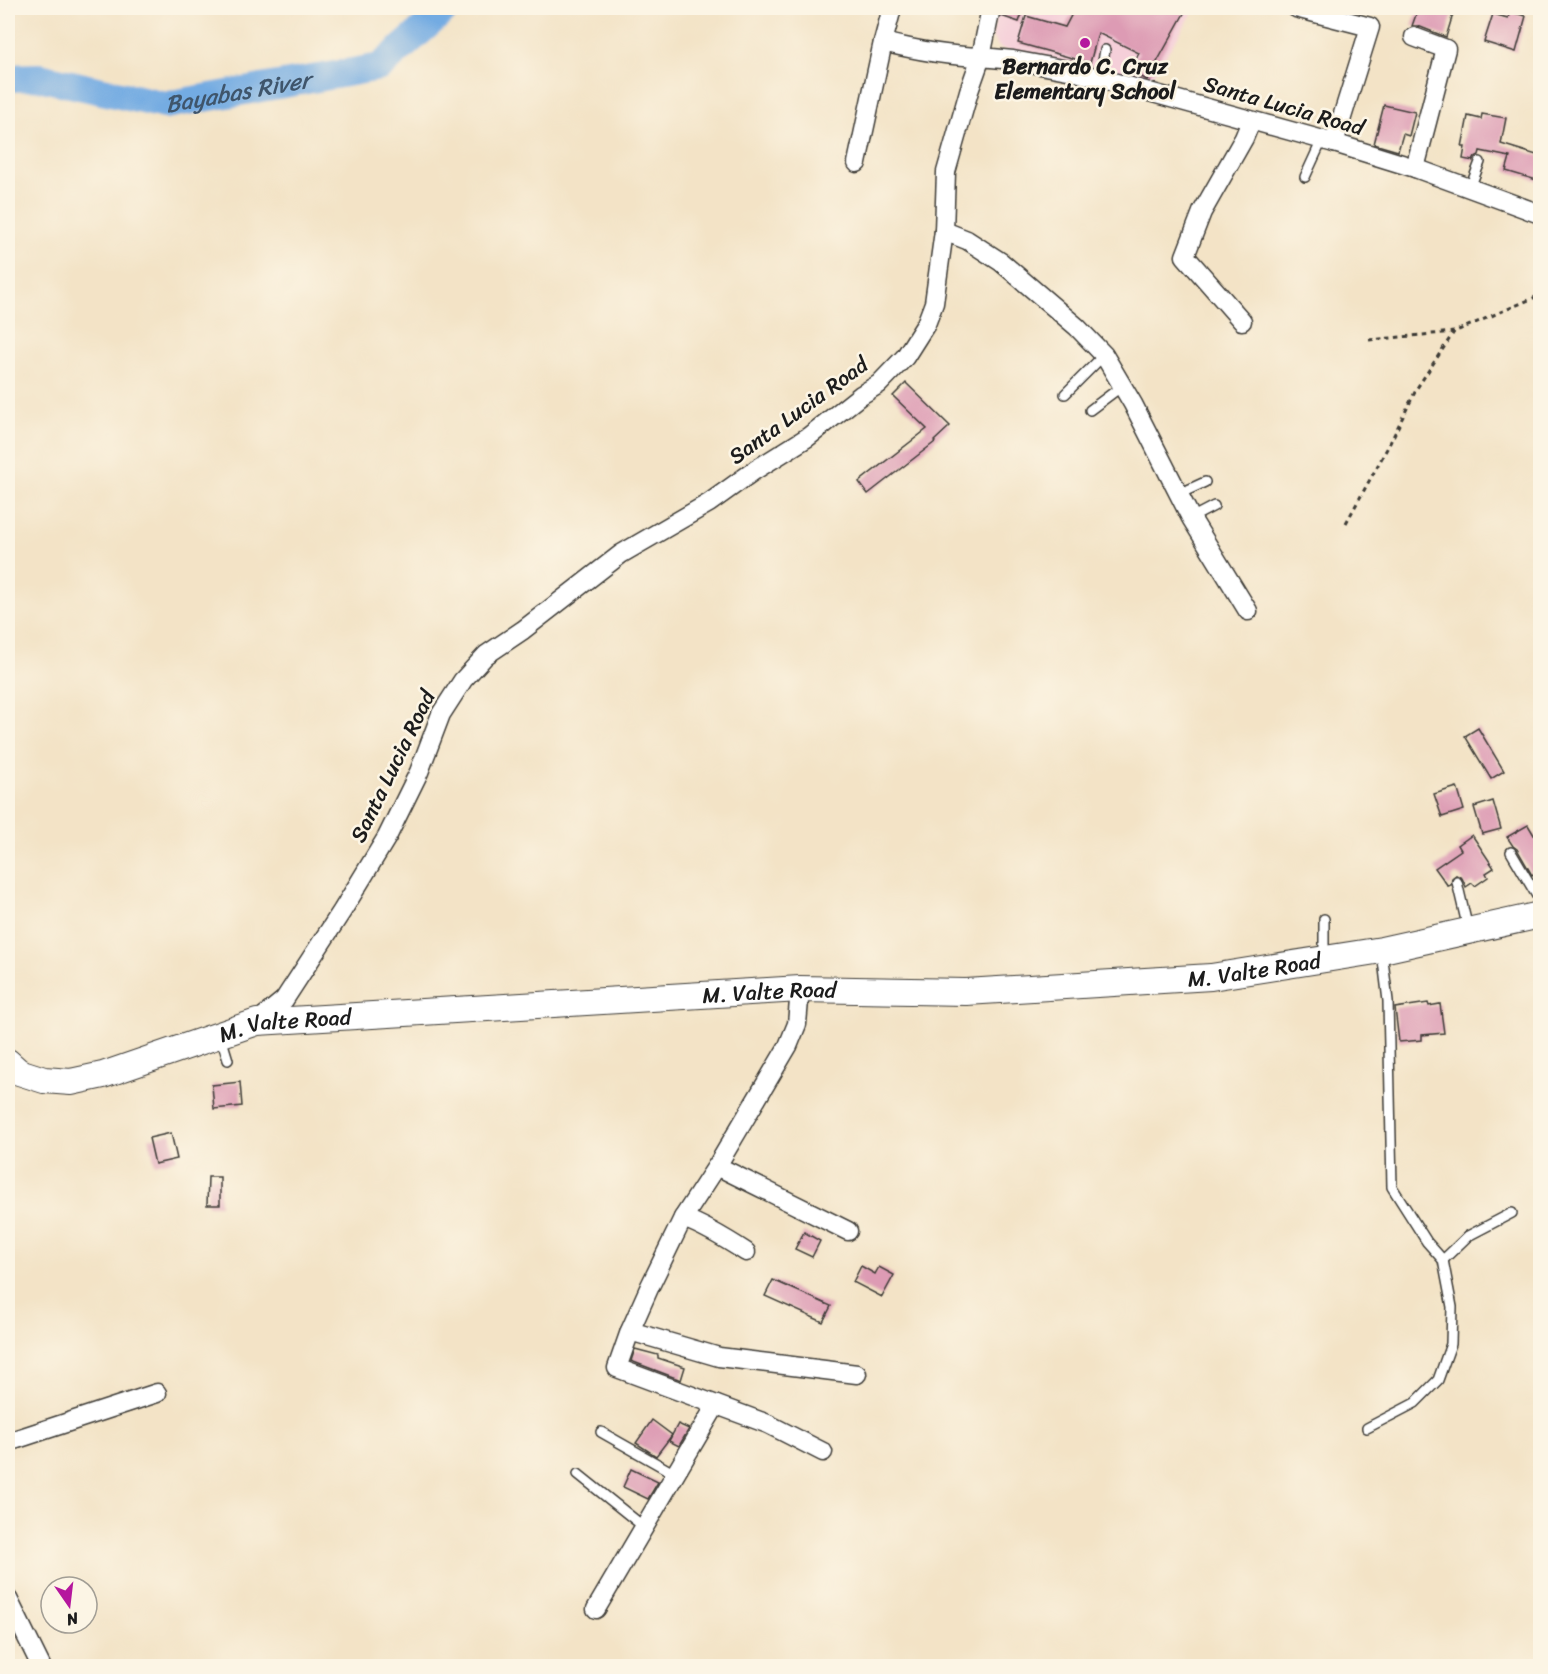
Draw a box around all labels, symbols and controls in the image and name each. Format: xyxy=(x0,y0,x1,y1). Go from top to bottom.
marker: Bernardo C. Cruz Elementary School xyxy=(1078,36,1092,50)
place label: Bernardo C. Cruz Elementary School xyxy=(994,47,1177,111)
water label: Bayabas River xyxy=(162,58,318,126)
street label: Santa Lucia Road xyxy=(1199,64,1370,147)
street label: Santa Lucia Road xyxy=(720,345,878,475)
street label: Santa Lucia Road xyxy=(339,682,447,849)
street label: M. Valte Road xyxy=(1187,941,1325,998)
street label: M. Valte Road xyxy=(701,970,838,1015)
street label: M. Valte Road xyxy=(213,997,354,1054)
north arrow xyxy=(39,1575,99,1635)
text: N xyxy=(63,1603,82,1635)

